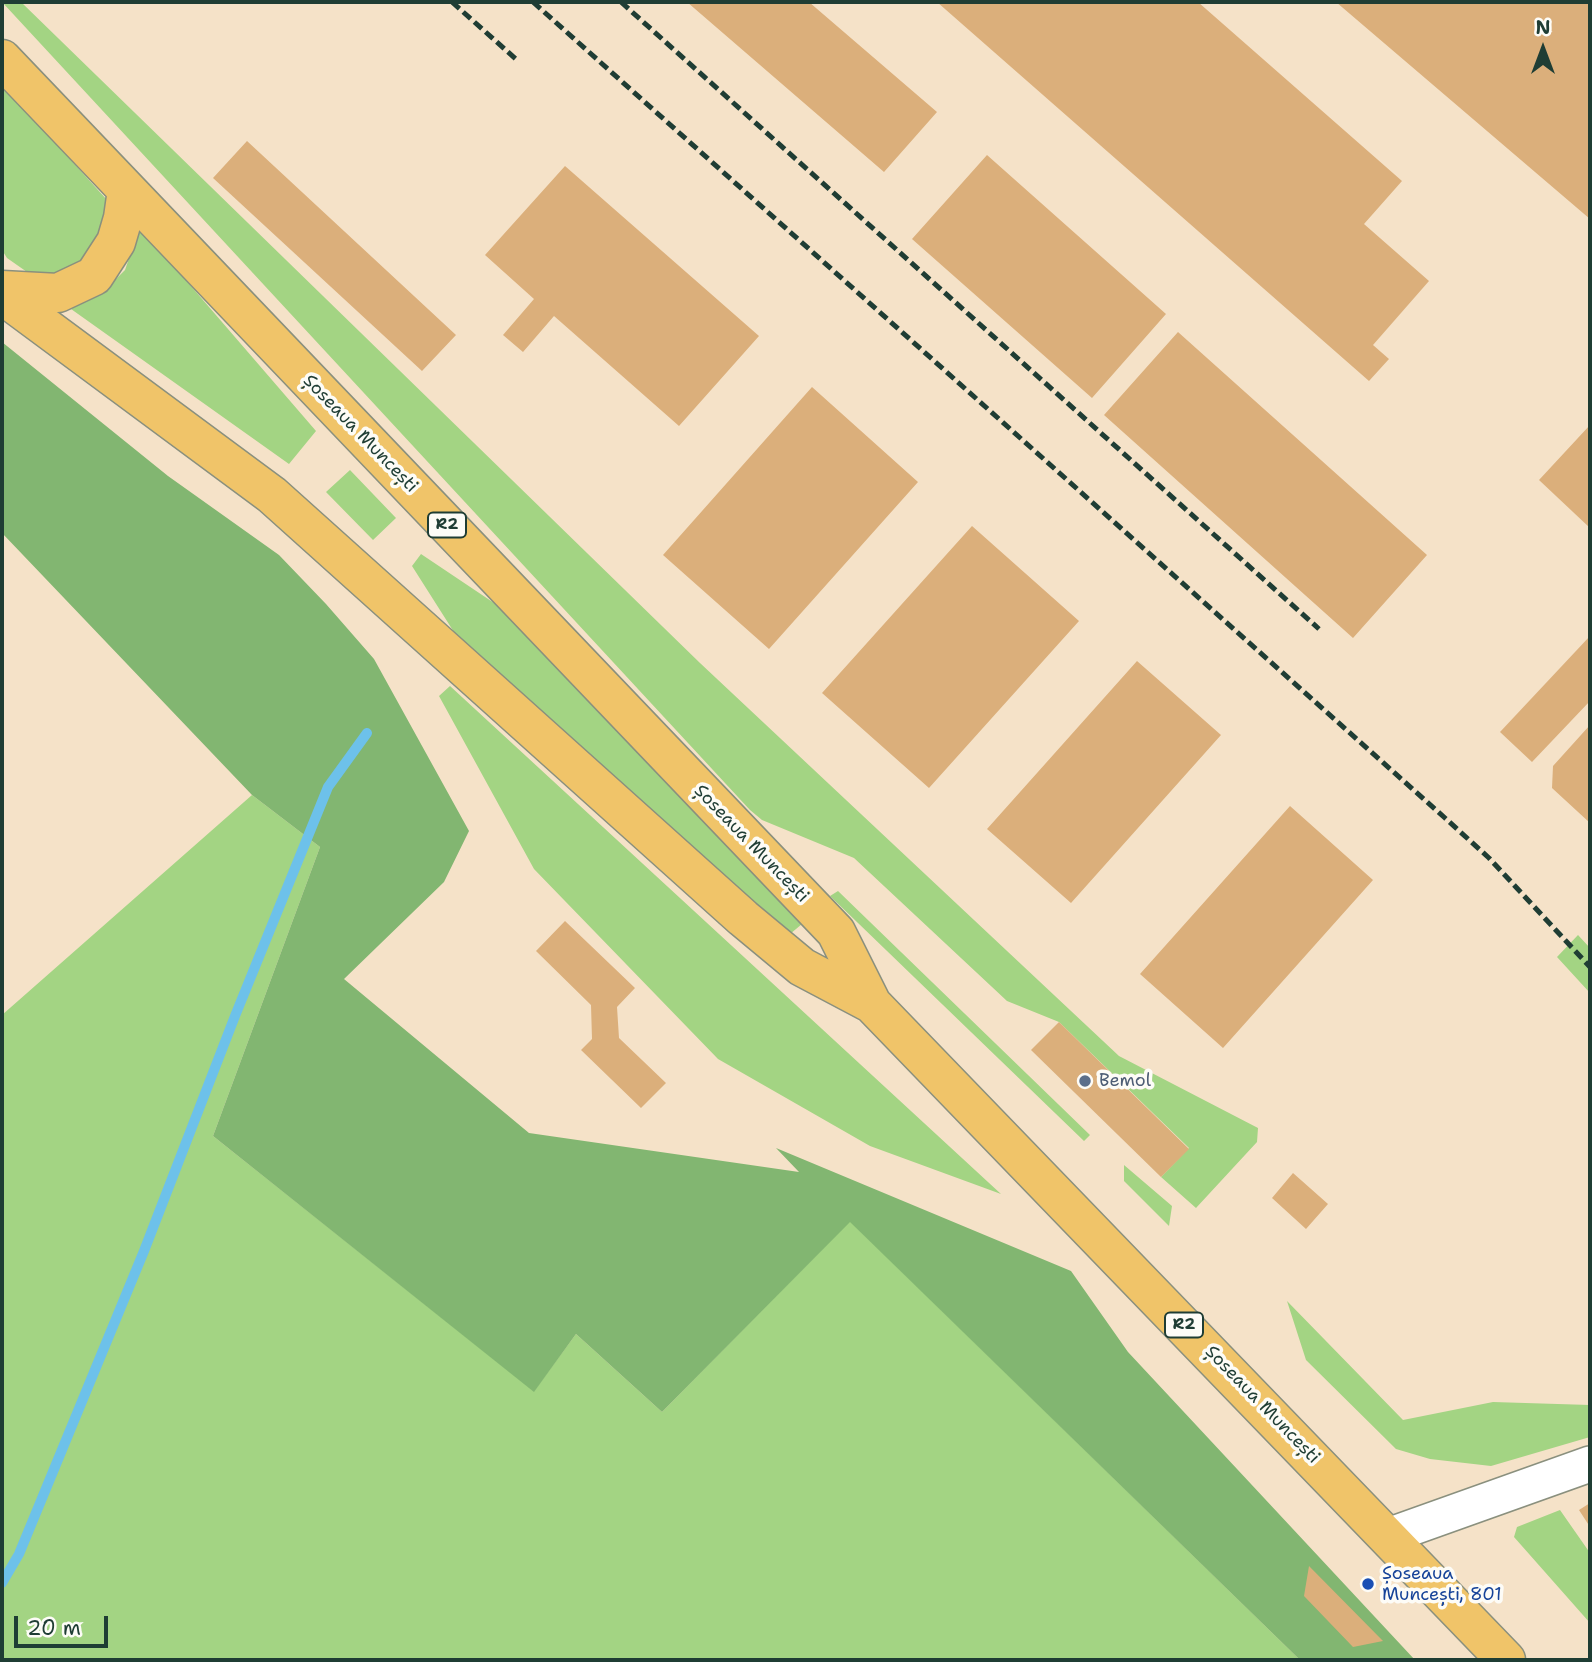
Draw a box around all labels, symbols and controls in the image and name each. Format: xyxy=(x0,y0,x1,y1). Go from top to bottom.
north arrow xyxy=(1508,14,1578,84)
text: N xyxy=(1535,15,1551,40)
street label: Șoseaua Muncești xyxy=(298,370,422,498)
road number: R2 xyxy=(428,512,466,538)
street label: Șoseaua Muncești xyxy=(689,780,813,908)
place label: Bemol xyxy=(1099,1070,1151,1092)
marker: Bemol xyxy=(1077,1073,1093,1089)
road number: R2 xyxy=(1165,1312,1203,1338)
street label: Șoseaua Muncești xyxy=(1200,1341,1324,1469)
place label: Șoseaua Muncești, 801 xyxy=(1382,1563,1502,1606)
marker: Șoseaua Muncești, 801 xyxy=(1360,1576,1376,1592)
scale bar xyxy=(18,1602,112,1646)
text: 20 m xyxy=(27,1614,81,1642)

